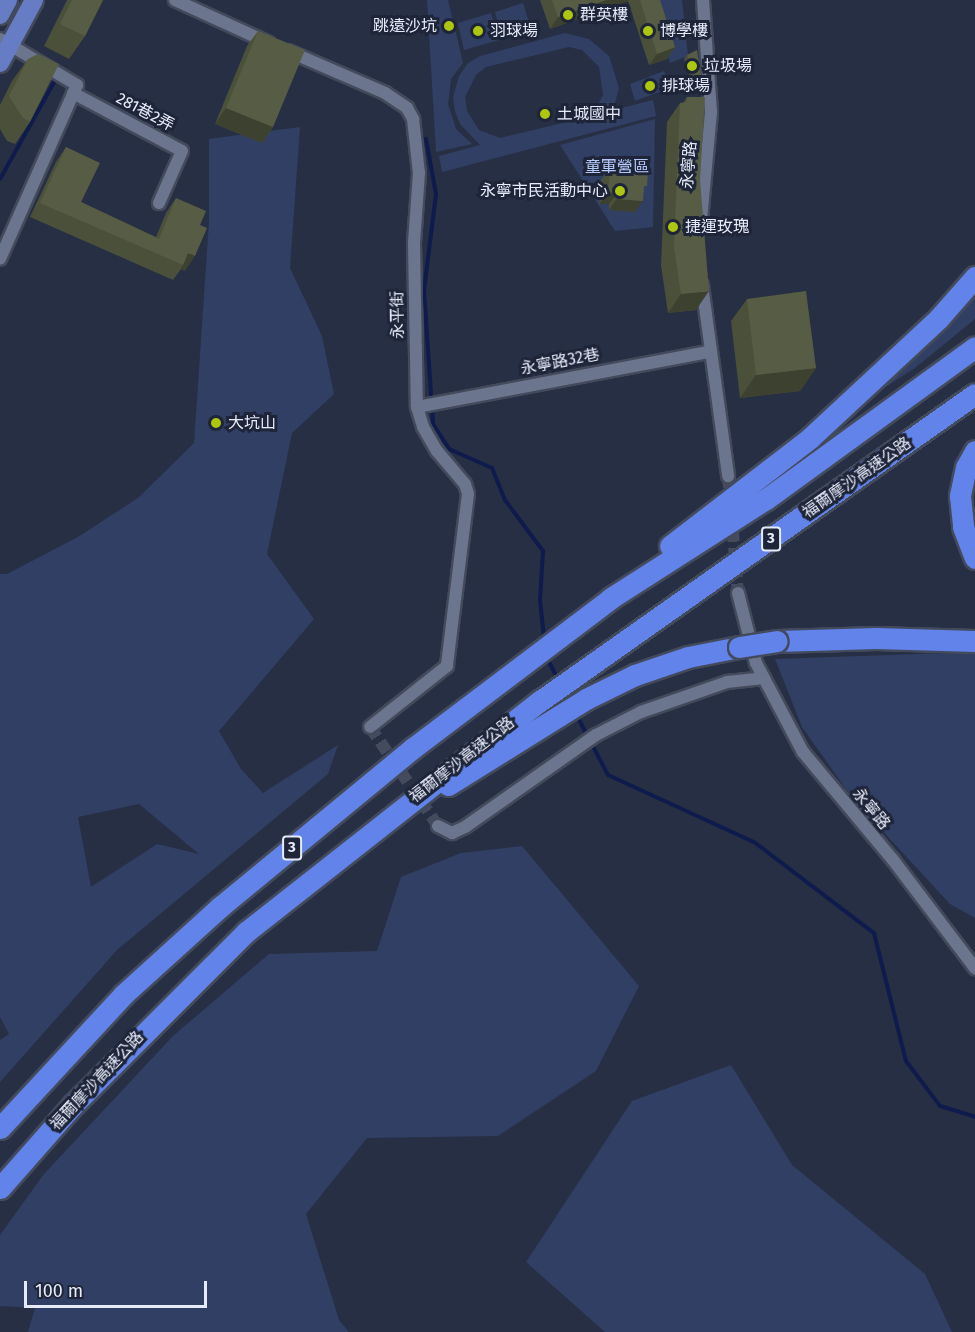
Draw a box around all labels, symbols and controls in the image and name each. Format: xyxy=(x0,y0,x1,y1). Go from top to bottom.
place label: 群英樓 xyxy=(580,5,628,25)
marker: 群英樓 xyxy=(561,8,575,22)
place label: 跳遠沙坑 xyxy=(373,16,437,36)
marker: 跳遠沙坑 xyxy=(442,19,456,33)
place label: 羽球場 xyxy=(490,21,538,41)
place label: 博學樓 xyxy=(660,21,708,41)
marker: 羽球場 xyxy=(471,24,485,38)
marker: 博學樓 xyxy=(641,24,655,38)
place label: 垃圾場 xyxy=(704,56,752,76)
marker: 垃圾場 xyxy=(685,59,699,73)
place label: 排球場 xyxy=(662,76,710,96)
marker: 排球場 xyxy=(643,79,657,93)
street label: 281巷2弄 xyxy=(113,89,177,135)
place label: 土城國中 xyxy=(557,104,621,124)
marker: 土城國中 xyxy=(538,107,552,121)
street label: 永寧路 xyxy=(677,140,701,190)
park label: 童軍營區 xyxy=(585,157,649,177)
place label: 永寧市民活動中心 xyxy=(480,181,608,201)
marker: 永寧市民活動中心 xyxy=(613,184,627,198)
place label: 捷運玫瑰 xyxy=(685,217,749,237)
marker: 捷運玫瑰 xyxy=(666,220,680,234)
street label: 永平街 xyxy=(388,291,408,339)
street label: 永寧路32巷 xyxy=(519,345,601,379)
place label: 大坑山 xyxy=(228,413,276,433)
marker: 大坑山 xyxy=(209,416,223,430)
street label: 福爾摩沙高速公路 xyxy=(799,433,915,523)
road number: 3 xyxy=(760,527,782,551)
street label: 福爾摩沙高速公路 xyxy=(406,713,518,807)
street label: 永寧路 xyxy=(848,784,894,834)
road number: 3 xyxy=(282,836,302,860)
street label: 福爾摩沙高速公路 xyxy=(46,1028,148,1134)
scale bar xyxy=(27,1269,210,1307)
text: 100 m xyxy=(35,1280,83,1302)

